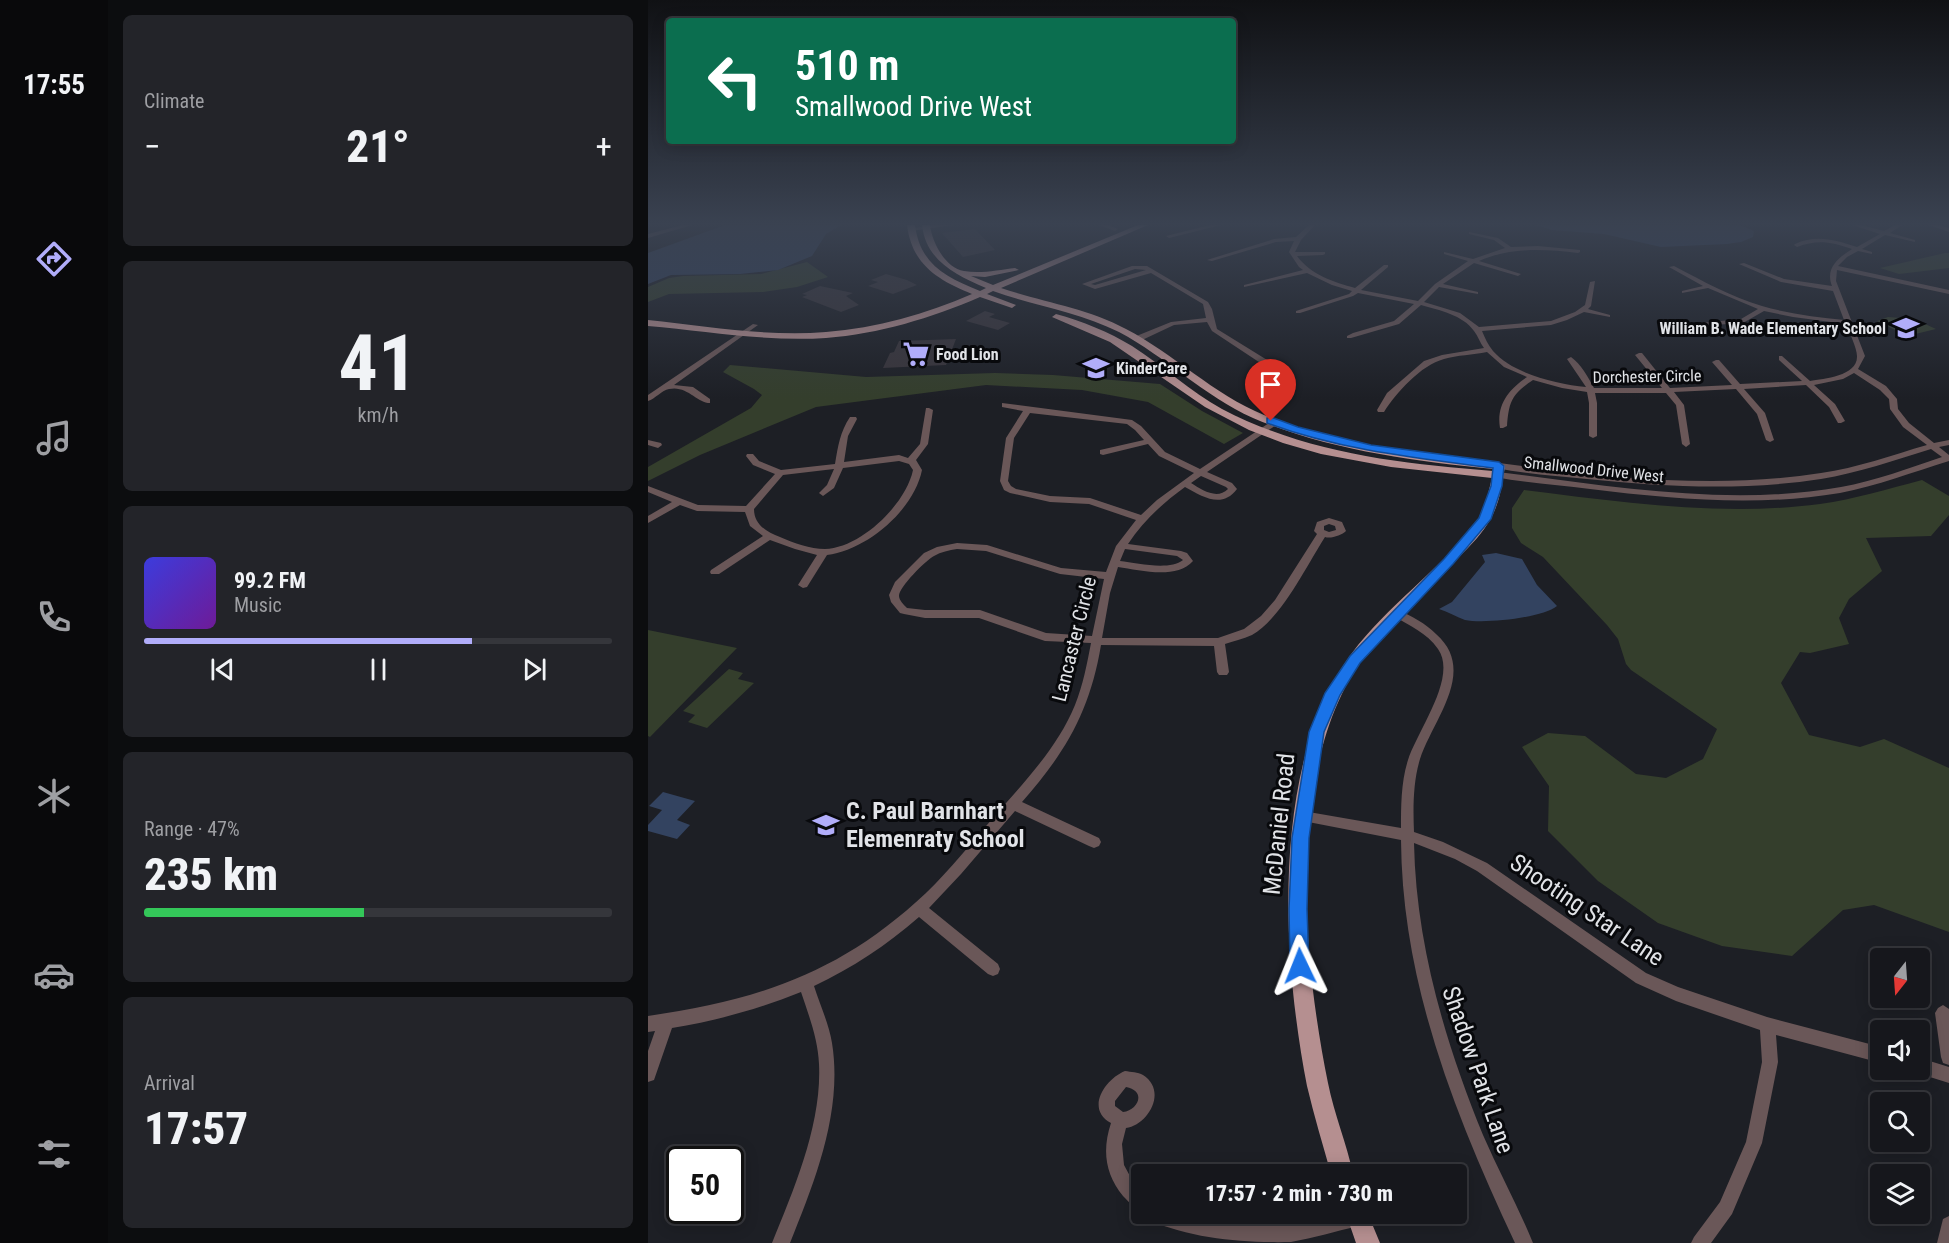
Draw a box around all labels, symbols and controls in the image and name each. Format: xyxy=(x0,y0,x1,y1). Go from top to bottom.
text: 510 m xyxy=(795,41,900,90)
icon: left xyxy=(696,42,774,120)
text: 17:55 xyxy=(23,69,85,101)
text: Climate xyxy=(144,89,204,113)
text: Smallwood Drive West xyxy=(795,91,1032,123)
text: 21° xyxy=(346,120,410,173)
text: − xyxy=(144,127,161,166)
text: + xyxy=(596,127,612,166)
icon: directions xyxy=(33,238,75,280)
school or university icon: William B. Wade Elementary School xyxy=(1891,313,1921,343)
text: 41 xyxy=(339,318,417,409)
place label: William B. Wade Elementary School xyxy=(1659,319,1886,338)
supermarket icon: Food Lion xyxy=(901,339,931,369)
place label: Food Lion xyxy=(936,345,999,364)
school or university icon: KinderCare xyxy=(1081,353,1111,383)
place label: KinderCare xyxy=(1116,359,1187,378)
pin xyxy=(1245,359,1296,421)
street label: Dorchester Circle xyxy=(1593,366,1701,387)
icon: arrive xyxy=(1254,368,1287,401)
text: km/h xyxy=(357,403,399,427)
icon: music xyxy=(33,417,75,459)
street label: Smallwood Drive West xyxy=(1523,453,1665,486)
text: 99.2 FM xyxy=(234,568,306,593)
street label: Lancaster Circle xyxy=(1047,574,1101,704)
text: Music xyxy=(234,593,282,617)
icon: phone xyxy=(33,596,75,638)
icon: previous xyxy=(206,653,239,686)
icon: pause xyxy=(362,653,395,686)
icon: next xyxy=(518,653,551,686)
street label: McDaniel Road xyxy=(1258,752,1300,896)
icon: climate xyxy=(33,775,75,817)
place label: C. Paul Barnhart Elemenraty School xyxy=(846,797,1025,853)
school or university icon: C. Paul Barnhart Elemenraty School xyxy=(811,810,841,840)
text: Range · 47% xyxy=(144,817,240,841)
text: 235 km xyxy=(144,848,278,901)
street label: Shooting Star Lane xyxy=(1505,848,1669,972)
position arrow xyxy=(1268,934,1332,998)
north arrow xyxy=(1870,948,1930,1008)
map controls xyxy=(1870,948,1930,1224)
icon: car xyxy=(33,954,75,996)
street label: Shadow Park Lane xyxy=(1436,983,1520,1157)
button: sound xyxy=(1870,1020,1930,1080)
text: Arrival xyxy=(144,1071,195,1095)
button: search xyxy=(1870,1092,1930,1152)
text: 17:57 xyxy=(144,1102,248,1155)
icon: filters xyxy=(33,1133,75,1175)
speed limit sign: 50 xyxy=(666,1146,744,1224)
button: layers xyxy=(1870,1164,1930,1224)
text: 17:57 · 2 min · 730 m xyxy=(1205,1181,1393,1206)

